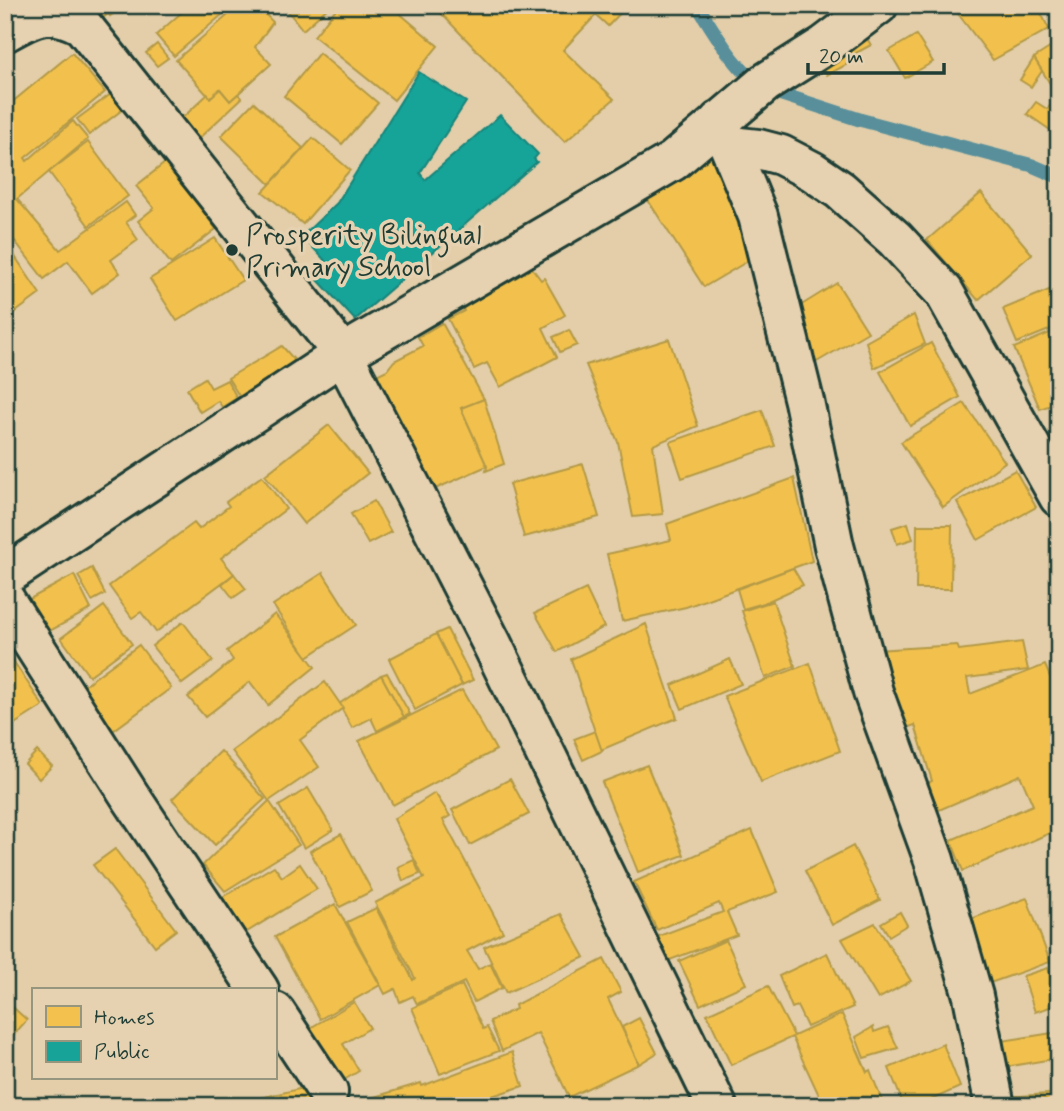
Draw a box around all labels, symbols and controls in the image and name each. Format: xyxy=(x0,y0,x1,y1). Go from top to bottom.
scale bar xyxy=(808,32,945,76)
text: 20 m xyxy=(819,43,864,71)
place label: Prosperity Bilingual Primary School xyxy=(246,218,482,287)
marker: Prosperity Bilingual Primary School xyxy=(224,242,240,258)
legend xyxy=(32,988,276,1080)
text: Homes xyxy=(94,1004,154,1032)
text: Public xyxy=(94,1038,150,1066)

